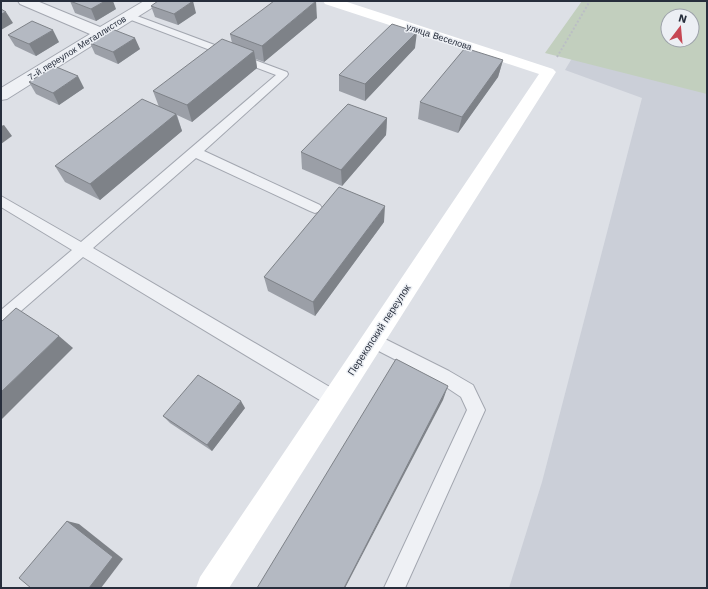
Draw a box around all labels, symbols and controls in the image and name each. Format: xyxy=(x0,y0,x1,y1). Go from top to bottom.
north arrow xyxy=(660,8,700,48)
text: N xyxy=(677,11,688,26)
street label: 7-й переулок Металлистов xyxy=(26,13,128,82)
street label: улица Веселова xyxy=(405,22,473,52)
street label: Перекопский переулок xyxy=(346,282,413,377)

